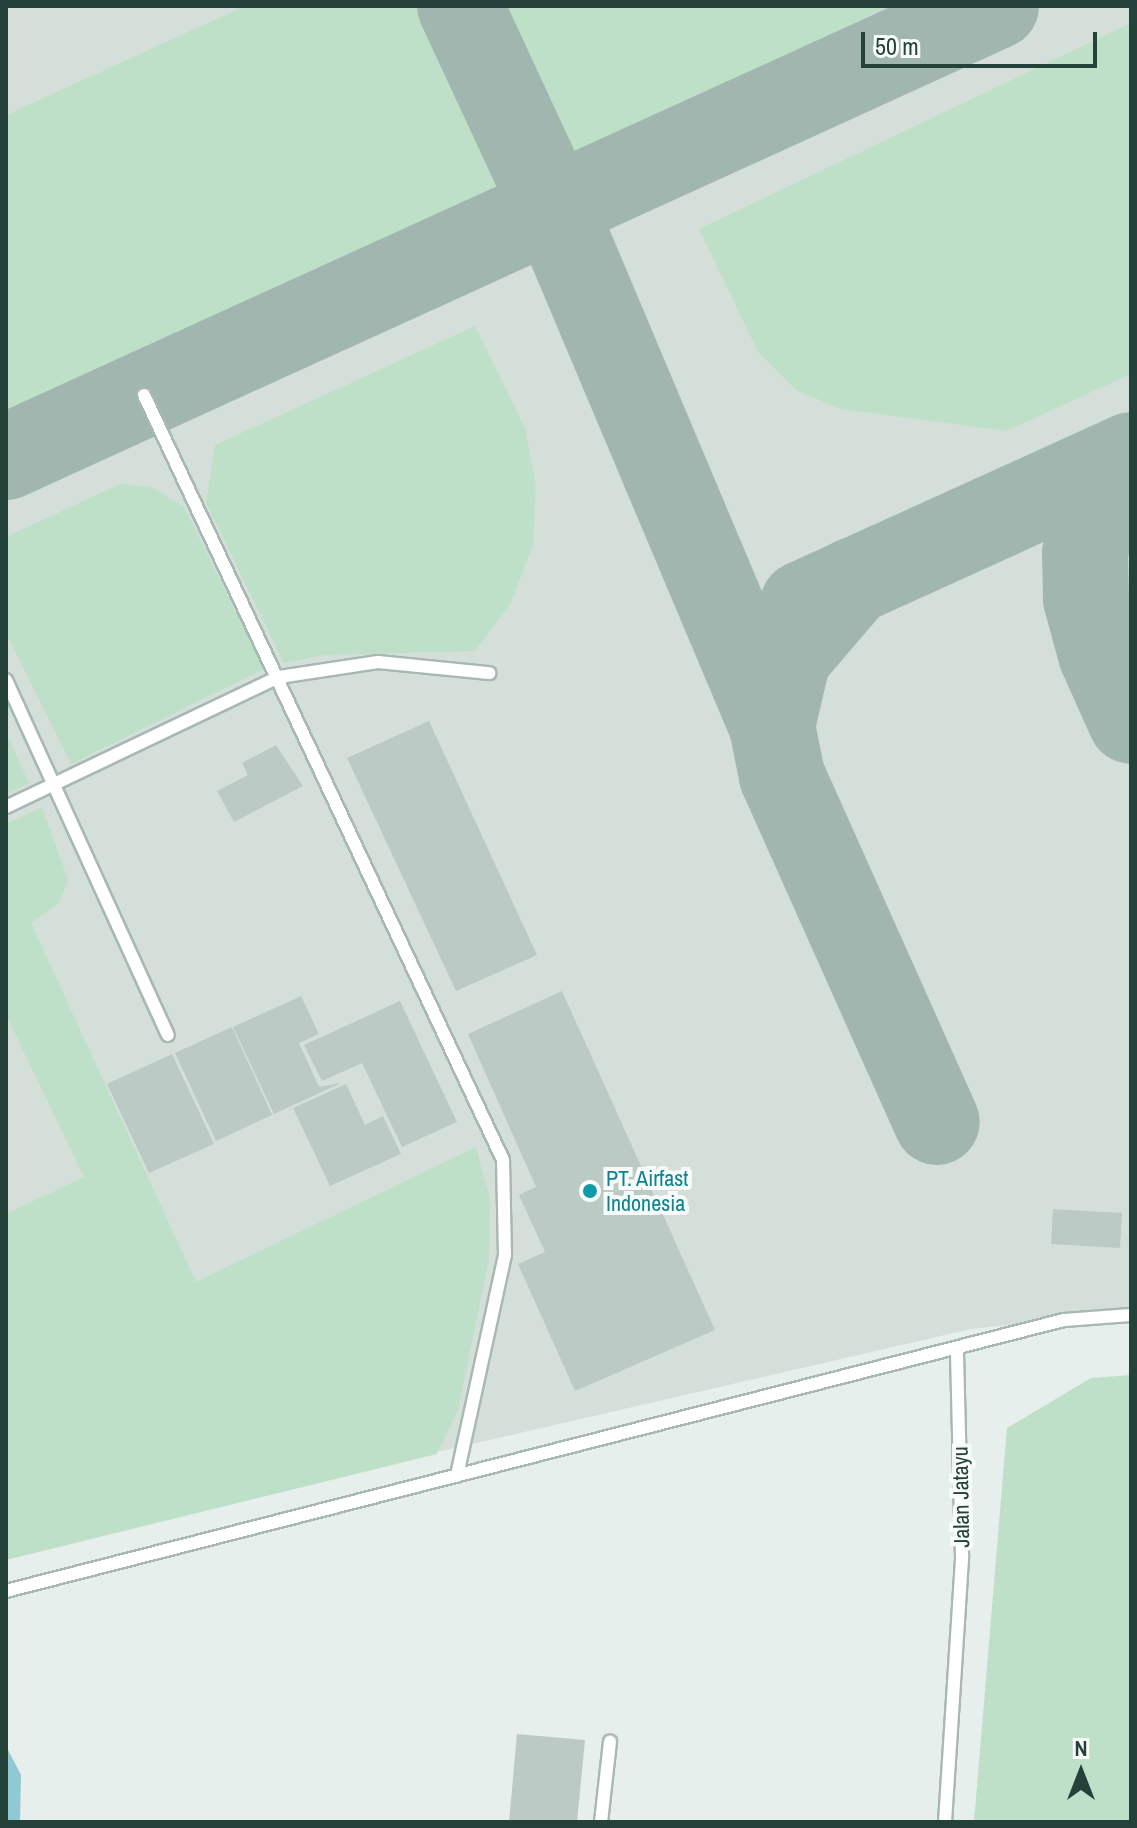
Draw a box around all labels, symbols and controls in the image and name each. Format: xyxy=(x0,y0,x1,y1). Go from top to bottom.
scale bar xyxy=(865,16,1101,66)
text: 50 m xyxy=(875,30,919,62)
place label: PT. Airfast Indonesia xyxy=(606,1165,689,1216)
marker: PT. Airfast Indonesia xyxy=(581,1182,599,1200)
street label: Jalan Jatayu xyxy=(947,1446,975,1548)
north arrow xyxy=(1041,1732,1121,1812)
text: N xyxy=(1074,1733,1088,1763)

